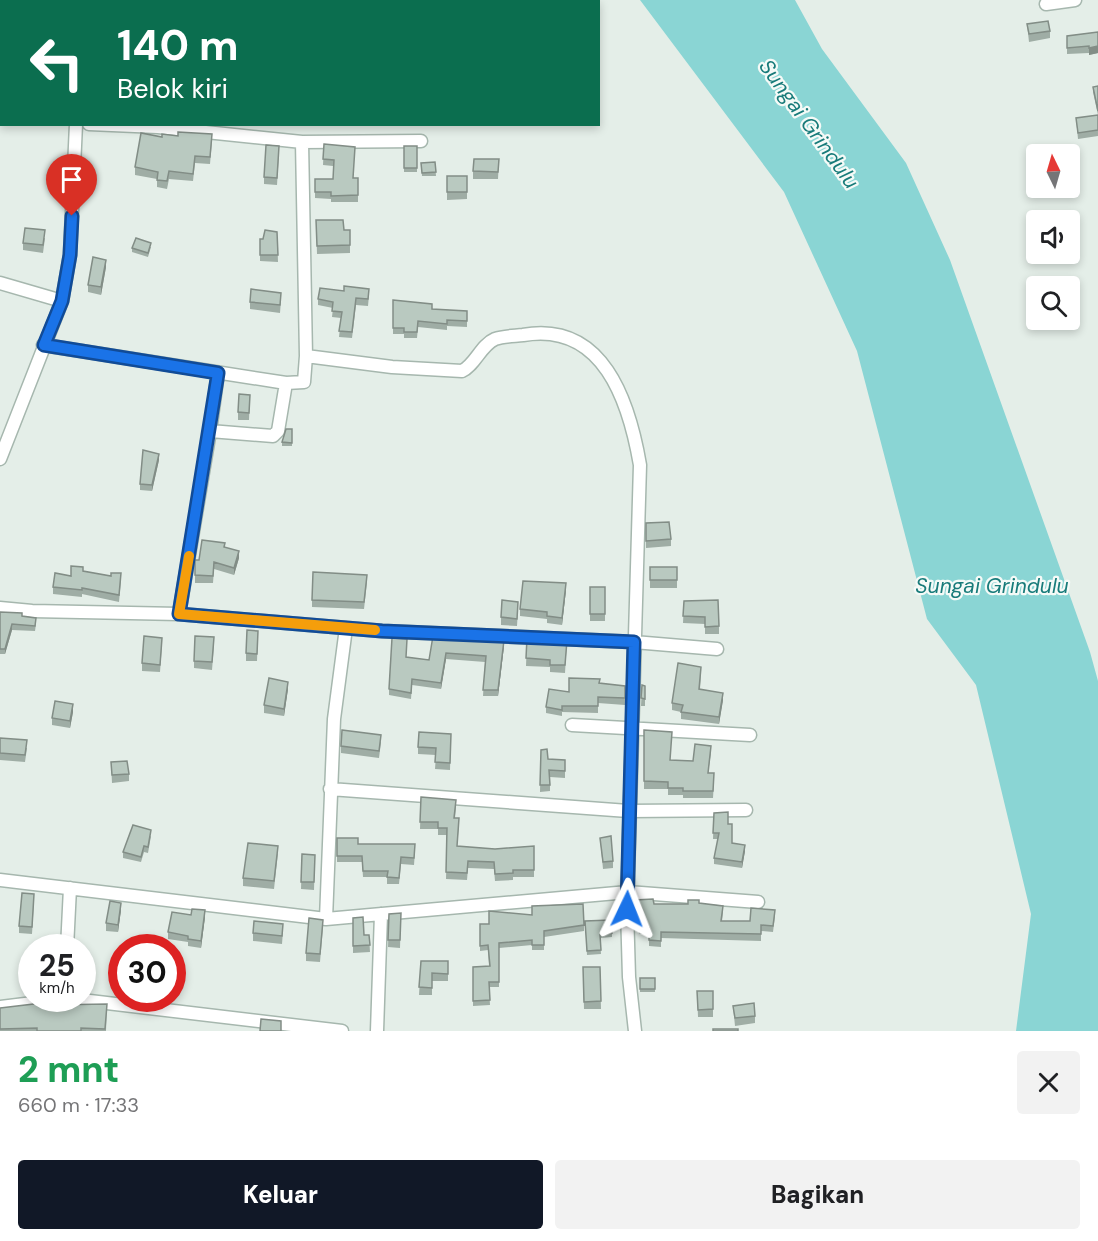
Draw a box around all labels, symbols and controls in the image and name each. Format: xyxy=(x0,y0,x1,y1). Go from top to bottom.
text: 140 m xyxy=(117,18,239,73)
icon: left xyxy=(18,24,96,102)
water label: Sungai Grindulu xyxy=(753,54,865,194)
text: Belok kiri xyxy=(117,71,228,106)
north arrow xyxy=(1026,144,1080,198)
map controls xyxy=(1026,144,1080,330)
pin xyxy=(46,154,97,216)
icon: arrive xyxy=(55,163,88,196)
button: sound xyxy=(1026,210,1080,264)
button: search xyxy=(1026,276,1080,330)
water label: Sungai Grindulu xyxy=(915,572,1069,600)
position arrow xyxy=(595,877,659,941)
speed limit sign: 30 xyxy=(108,934,186,1012)
text: 25 xyxy=(39,946,75,985)
text: km/h xyxy=(39,978,75,998)
text: 2 mnt xyxy=(18,1046,119,1093)
button: close xyxy=(1017,1051,1080,1114)
text: 660 m · 17:33 xyxy=(18,1092,139,1118)
button: Keluar xyxy=(18,1160,543,1229)
button: Bagikan xyxy=(555,1160,1080,1229)

